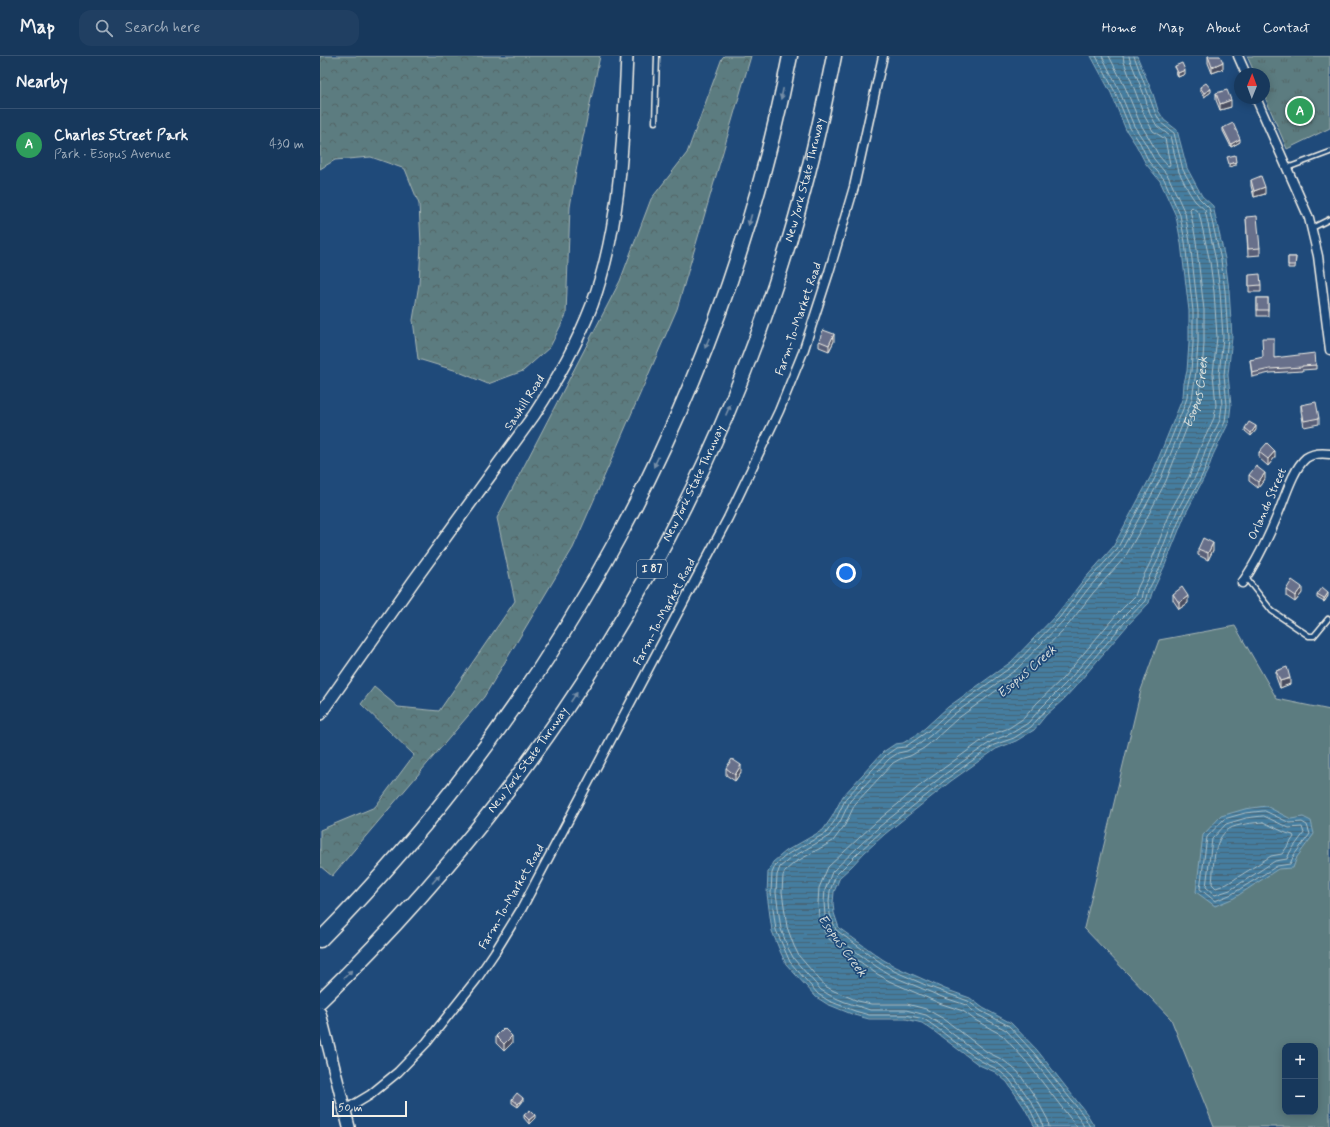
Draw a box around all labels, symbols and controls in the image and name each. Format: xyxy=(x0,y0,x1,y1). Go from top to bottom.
search box xyxy=(79,10,359,46)
text: Map xyxy=(20,15,55,40)
icon: search xyxy=(93,17,115,39)
text: Search here xyxy=(125,18,200,38)
text: Home xyxy=(1102,19,1136,37)
text: Map xyxy=(1158,19,1184,37)
text: About xyxy=(1206,19,1241,37)
text: Contact xyxy=(1263,19,1310,37)
north arrow xyxy=(1234,68,1270,104)
text: Nearby xyxy=(16,71,68,93)
one-way arrow xyxy=(778,88,784,100)
pin: A xyxy=(1287,96,1313,126)
street label: New York State Thruway xyxy=(781,116,829,244)
text: Charles Street Park xyxy=(54,126,188,146)
text: A xyxy=(25,136,33,153)
text: 430 m xyxy=(269,136,304,153)
text: Park · Esopus Avenue xyxy=(54,146,171,163)
one-way arrow xyxy=(747,214,753,226)
street label: Farm-To-Market Road xyxy=(772,260,826,378)
one-way arrow xyxy=(704,337,710,349)
water label: Esopus Creek xyxy=(1179,355,1212,430)
street label: Sawkill Road xyxy=(501,372,549,434)
one-way arrow xyxy=(725,405,731,416)
street label: New York State Thruway xyxy=(659,423,729,545)
one-way arrow xyxy=(653,457,659,468)
street label: Orlando Street xyxy=(1245,465,1291,542)
street label: Farm-To-Market Road xyxy=(630,556,700,668)
road number: I 87 xyxy=(637,560,667,578)
your location xyxy=(836,563,856,583)
water label: Esopus Creek xyxy=(994,641,1060,702)
one-way arrow xyxy=(570,692,578,703)
street label: New York State Thruway xyxy=(484,704,573,816)
street label: Farm-To-Market Road xyxy=(475,842,549,952)
one-way arrow xyxy=(432,874,441,884)
water label: Esopus Creek xyxy=(814,912,871,981)
one-way arrow xyxy=(343,969,353,979)
map controls xyxy=(1282,1043,1318,1115)
button: + xyxy=(1282,1043,1318,1079)
button: − xyxy=(1282,1079,1318,1115)
scale bar xyxy=(332,1099,407,1118)
text: 50 m xyxy=(338,1101,363,1115)

